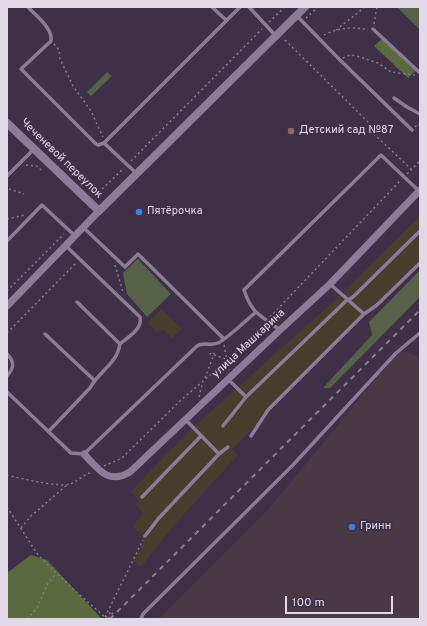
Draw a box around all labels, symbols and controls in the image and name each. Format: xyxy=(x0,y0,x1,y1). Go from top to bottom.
street label: Чеченевой переулок xyxy=(17,116,105,202)
place label: Детский сад №87 xyxy=(299,124,393,138)
marker: Детский сад №87 xyxy=(286,126,296,136)
place label: Пятёрочка xyxy=(147,205,203,219)
marker: Пятёрочка xyxy=(134,207,144,217)
street label: улица Машкарина xyxy=(210,307,288,381)
place label: Гринн xyxy=(360,520,391,534)
marker: Гринн xyxy=(347,522,357,532)
scale bar xyxy=(287,588,395,614)
text: 100 m xyxy=(292,595,325,611)

